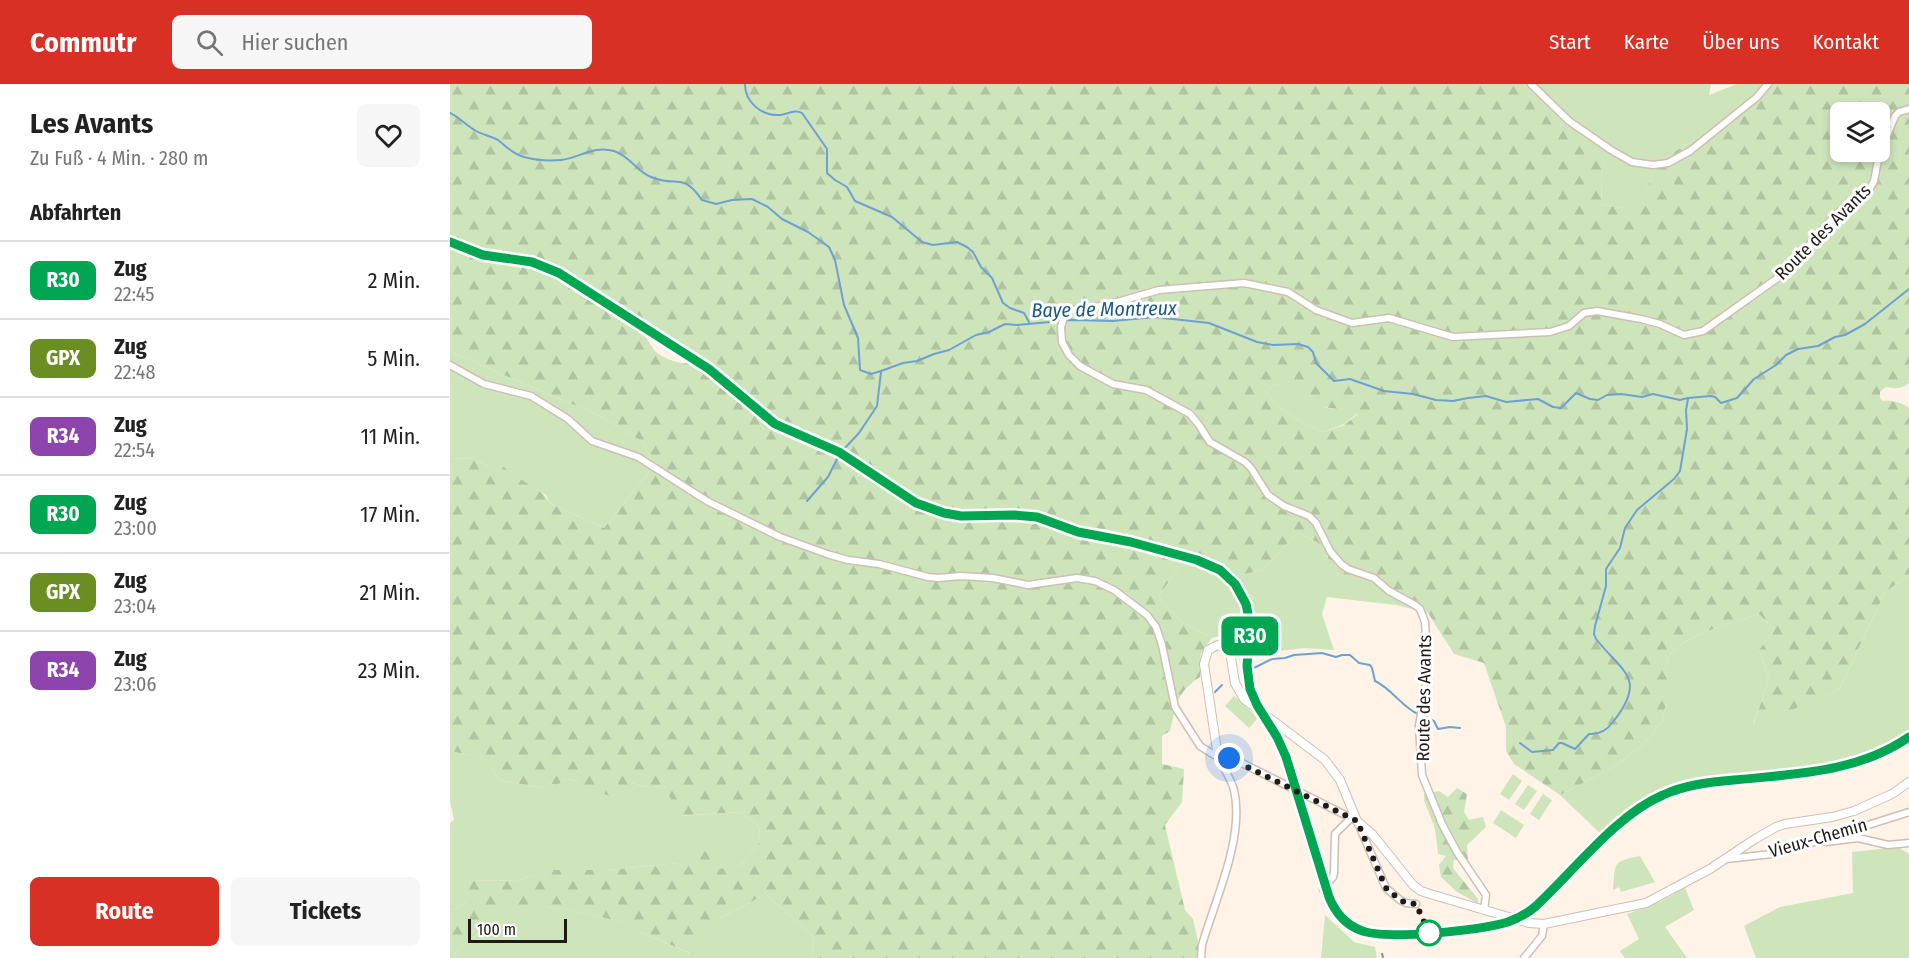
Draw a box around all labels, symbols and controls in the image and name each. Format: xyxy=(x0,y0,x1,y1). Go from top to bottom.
search box xyxy=(172,15,592,69)
text: Commutr xyxy=(30,26,136,59)
icon: search xyxy=(193,26,226,59)
text: Hier suchen xyxy=(241,29,348,56)
text: Start xyxy=(1549,29,1591,55)
text: Karte xyxy=(1624,29,1669,55)
text: Über uns xyxy=(1702,29,1779,55)
text: Kontakt xyxy=(1812,29,1879,55)
map controls xyxy=(1830,102,1890,162)
button: layers xyxy=(1830,102,1890,162)
button: heart xyxy=(357,104,420,167)
text: Les Avants xyxy=(30,107,153,140)
text: Zu Fuß · 4 Min. · 280 m xyxy=(30,146,208,170)
street label: Route des Avants xyxy=(1770,179,1876,285)
text: Abfahrten xyxy=(30,199,121,226)
text: Zug xyxy=(114,255,147,282)
text: R30 xyxy=(46,267,80,293)
text: 2 Min. xyxy=(368,267,420,294)
text: 22:45 xyxy=(114,282,154,306)
water label: Baye de Montreux xyxy=(1031,296,1177,322)
text: Zug xyxy=(114,333,147,360)
text: GPX xyxy=(46,345,80,371)
text: 5 Min. xyxy=(367,345,420,372)
text: 22:48 xyxy=(114,360,155,384)
text: Zug xyxy=(114,411,147,438)
text: R34 xyxy=(47,423,79,449)
text: 11 Min. xyxy=(361,423,420,450)
text: 22:54 xyxy=(114,438,155,462)
text: Zug xyxy=(114,489,147,516)
text: R30 xyxy=(46,501,80,527)
text: 17 Min. xyxy=(360,501,420,528)
text: 23:00 xyxy=(114,516,157,540)
text: Zug xyxy=(114,567,147,594)
text: GPX xyxy=(46,579,80,605)
text: 21 Min. xyxy=(360,579,420,606)
text: 23:04 xyxy=(114,594,156,618)
line badge: R30 xyxy=(1216,616,1284,656)
text: R30 xyxy=(1233,623,1267,649)
street label: Route des Avants xyxy=(1412,634,1436,762)
text: Zug xyxy=(114,645,147,672)
text: R34 xyxy=(47,657,79,683)
text: 23 Min. xyxy=(358,657,420,684)
text: 23:06 xyxy=(114,672,156,696)
your location xyxy=(1214,743,1244,773)
street label: Vieux-Chemin xyxy=(1766,813,1870,863)
button: Route xyxy=(30,877,219,946)
button: Tickets xyxy=(231,877,420,946)
scale bar xyxy=(468,916,567,944)
text: 100 m xyxy=(477,920,516,939)
unlabelled marker xyxy=(1416,920,1442,946)

